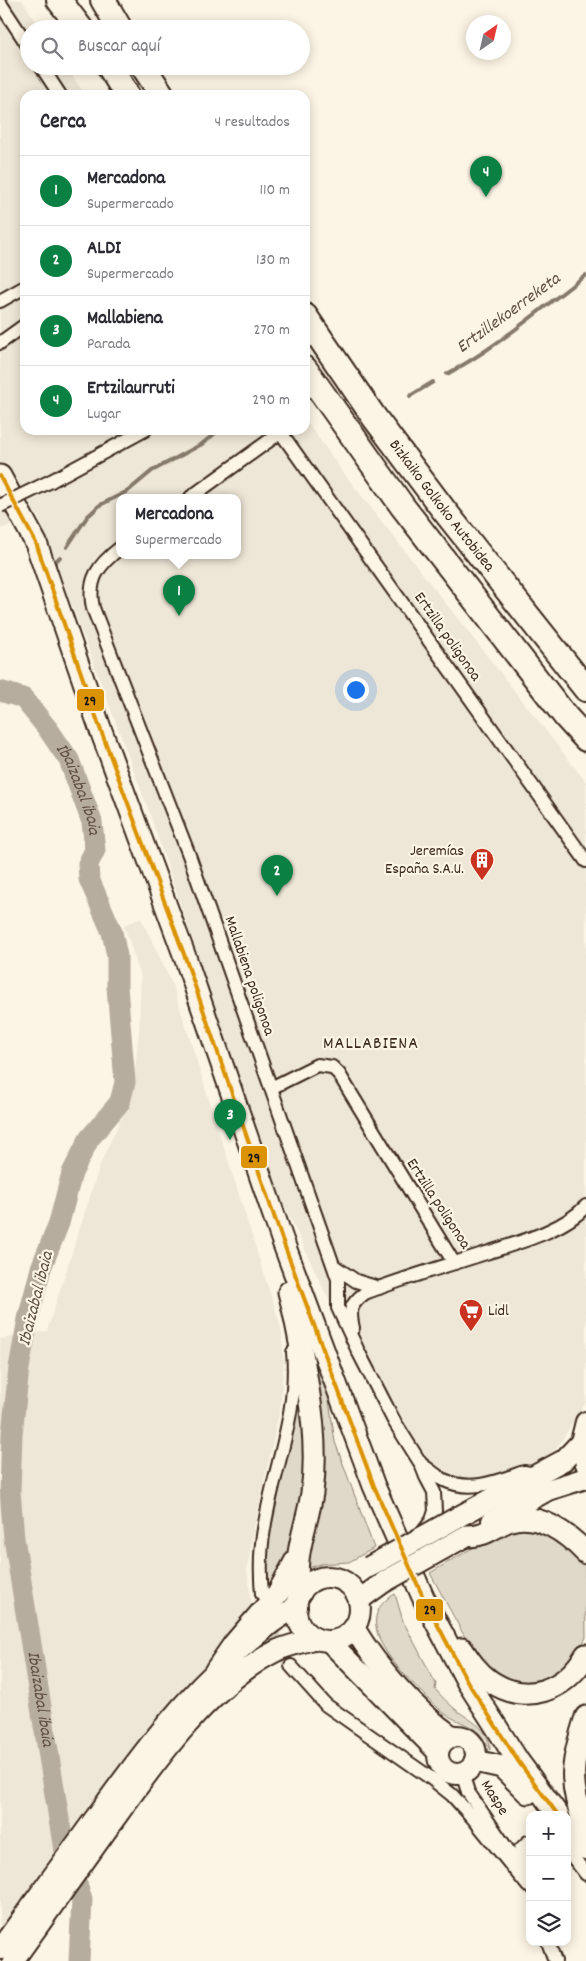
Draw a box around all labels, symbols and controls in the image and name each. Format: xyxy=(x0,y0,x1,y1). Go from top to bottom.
north arrow xyxy=(466,15,511,60)
search box xyxy=(20,20,310,75)
icon: search xyxy=(38,34,66,62)
text: Buscar aquí xyxy=(78,34,160,61)
text: Cerca xyxy=(40,108,86,138)
text: 4 resultados xyxy=(215,111,290,134)
pin: 4 xyxy=(470,156,502,197)
text: Mercadona xyxy=(87,166,165,193)
text: 1 xyxy=(54,179,58,202)
text: 110 m xyxy=(260,179,290,202)
text: Supermercado xyxy=(87,193,174,216)
text: ALDI xyxy=(87,236,121,263)
text: 2 xyxy=(53,249,60,272)
text: 130 m xyxy=(256,249,290,272)
text: Supermercado xyxy=(87,263,174,286)
water label: Ertzillekoerreketa xyxy=(452,267,567,360)
text: Mallabiena xyxy=(87,306,163,333)
text: 3 xyxy=(52,319,60,342)
text: 270 m xyxy=(254,319,290,342)
text: Parada xyxy=(87,333,130,356)
text: Ertzilaurruti xyxy=(87,376,175,403)
text: 4 xyxy=(53,389,59,412)
text: 290 m xyxy=(252,389,290,412)
text: Lugar xyxy=(87,403,121,426)
street label: Bizkaiko Golkoko Autobidea xyxy=(383,435,501,577)
popup xyxy=(116,494,241,559)
text: Mercadona xyxy=(135,502,213,529)
text: Supermercado xyxy=(135,529,222,552)
pin: 1 xyxy=(163,575,195,616)
street label: Ertzilla poligonoa xyxy=(408,588,487,687)
your location xyxy=(343,677,369,703)
line badge: 29 xyxy=(76,688,105,712)
text: 29 xyxy=(84,692,96,712)
water label: Ibaizabal ibaia xyxy=(49,738,106,838)
place label: Jeremías España S.A.U. xyxy=(385,840,464,881)
building icon: Jeremías España S.A.U. xyxy=(469,847,495,881)
pin: 2 xyxy=(261,855,293,896)
street label: Mallabiena poligonoa xyxy=(218,913,280,1039)
district label: MALLABIENA xyxy=(323,1032,419,1057)
pin: 3 xyxy=(214,1099,246,1140)
line badge: 29 xyxy=(240,1145,268,1169)
text: 29 xyxy=(248,1149,260,1169)
street label: Ertzilla poligonoa xyxy=(400,1154,476,1254)
water label: Ibaizabal ibaia xyxy=(13,1248,61,1349)
supermarket icon: Lidl xyxy=(458,1298,484,1332)
place label: Lidl xyxy=(488,1300,509,1323)
line badge: 29 xyxy=(415,1598,444,1622)
text: 29 xyxy=(424,1601,436,1621)
water label: Ibaizabal ibaia xyxy=(20,1649,60,1750)
street label: Maspe xyxy=(474,1776,514,1820)
map controls xyxy=(526,1811,571,1946)
button: + xyxy=(526,1811,571,1856)
button: − xyxy=(526,1856,571,1901)
button: layers xyxy=(526,1901,571,1946)

